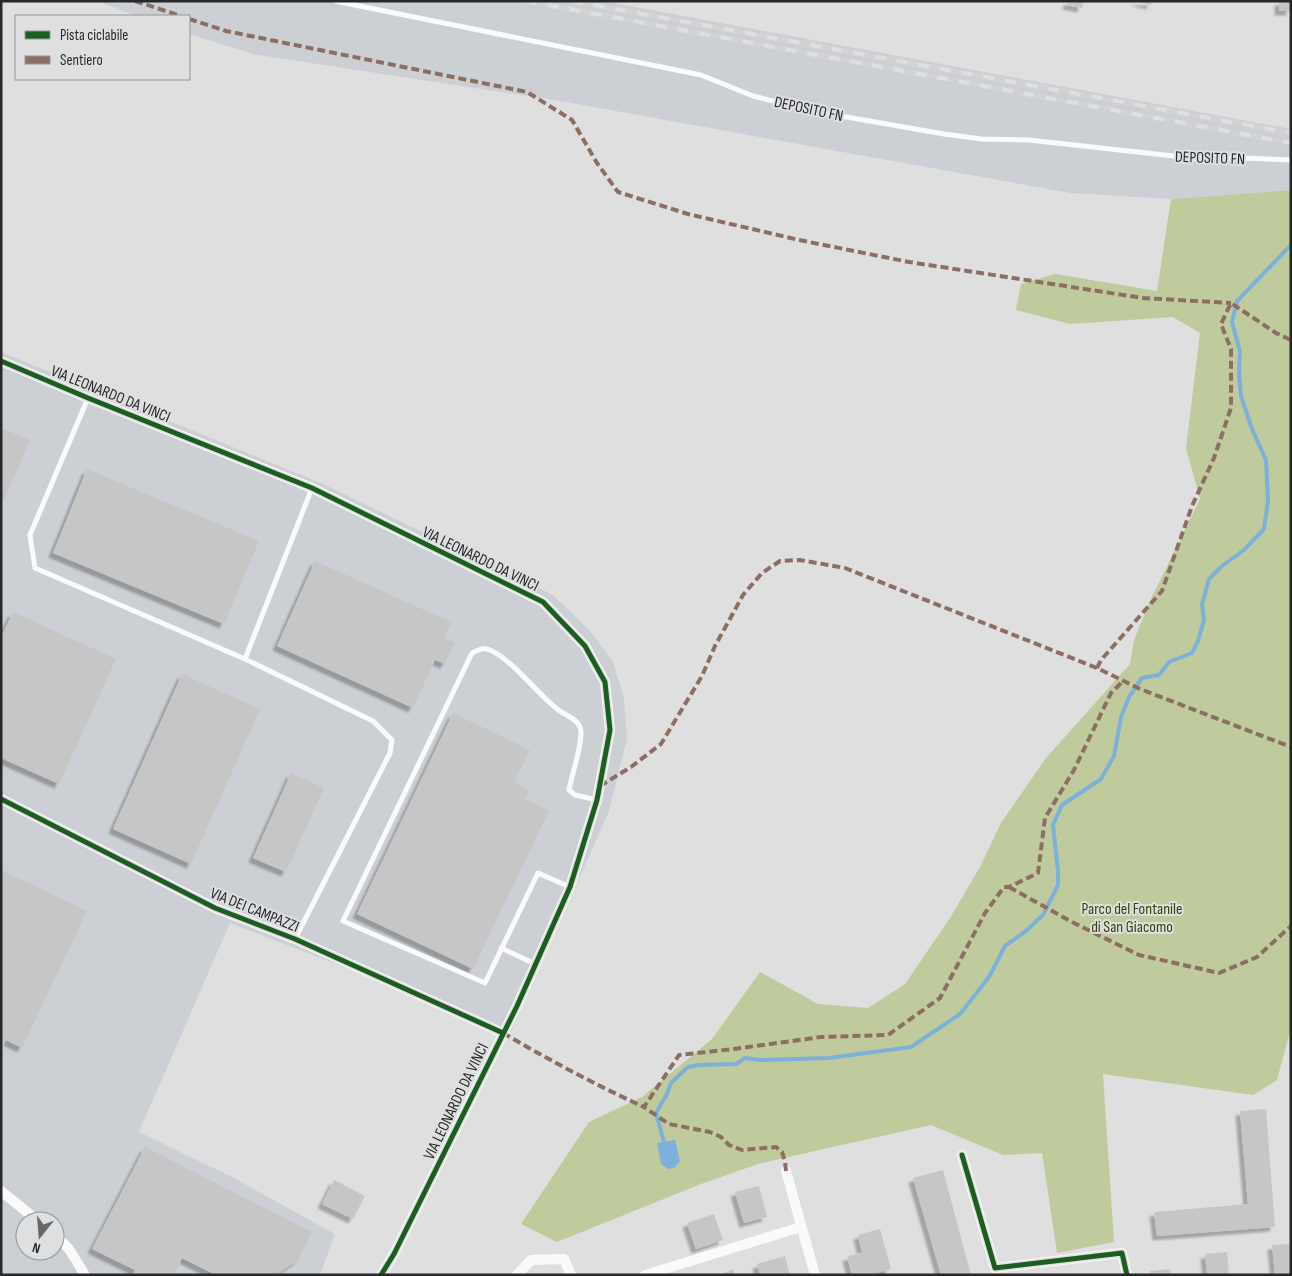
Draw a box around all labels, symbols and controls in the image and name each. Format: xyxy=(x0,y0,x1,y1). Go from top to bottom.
legend xyxy=(15,15,190,80)
text: Pista ciclabile xyxy=(60,26,128,45)
text: Sentiero xyxy=(60,51,103,70)
street label: DEPOSITO FN xyxy=(772,93,845,126)
street label: DEPOSITO FN xyxy=(1175,148,1245,169)
street label: VIA LEONARDO DA VINCI xyxy=(48,362,173,427)
street label: VIA LEONARDO DA VINCI xyxy=(419,523,542,596)
street label: VIA DEI CAMPAZZI xyxy=(207,884,302,937)
park label: Parco del Fontanile di San Giacomo xyxy=(1082,900,1182,937)
street label: VIA LEONARDO DA VINCI xyxy=(420,1040,493,1163)
north arrow xyxy=(15,1211,65,1261)
text: N xyxy=(30,1239,42,1257)

